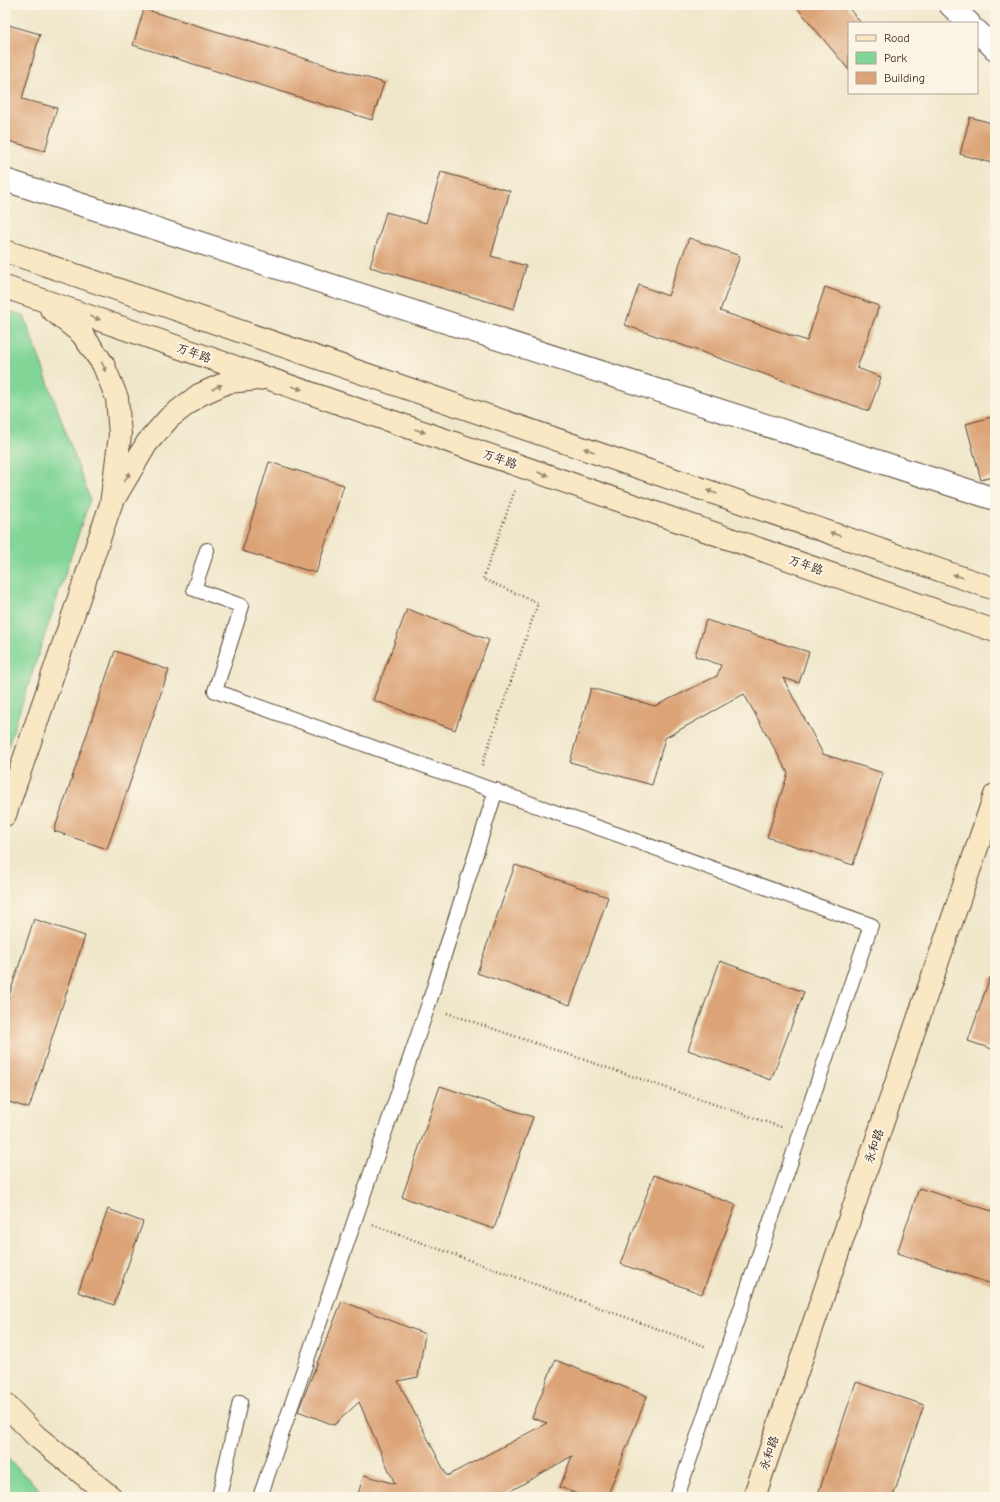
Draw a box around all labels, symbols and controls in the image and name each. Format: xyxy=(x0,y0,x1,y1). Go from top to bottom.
legend xyxy=(848,22,978,94)
text: Road xyxy=(884,31,910,45)
text: Park xyxy=(884,51,907,65)
text: Building xyxy=(884,71,925,85)
one-way arrow xyxy=(89,316,101,322)
street label: 万年路 xyxy=(175,341,213,365)
one-way arrow xyxy=(101,361,107,373)
one-way arrow xyxy=(211,384,222,390)
one-way arrow xyxy=(291,386,303,392)
one-way arrow xyxy=(414,428,426,434)
street label: 万年路 xyxy=(481,447,519,471)
one-way arrow xyxy=(583,447,595,453)
one-way arrow xyxy=(124,471,131,483)
one-way arrow xyxy=(537,471,549,477)
one-way arrow xyxy=(706,489,718,495)
one-way arrow xyxy=(829,531,841,537)
street label: 万年路 xyxy=(787,553,825,577)
one-way arrow xyxy=(952,573,964,579)
street label: 永和路 xyxy=(862,1127,886,1165)
street label: 永和路 xyxy=(757,1434,781,1472)

